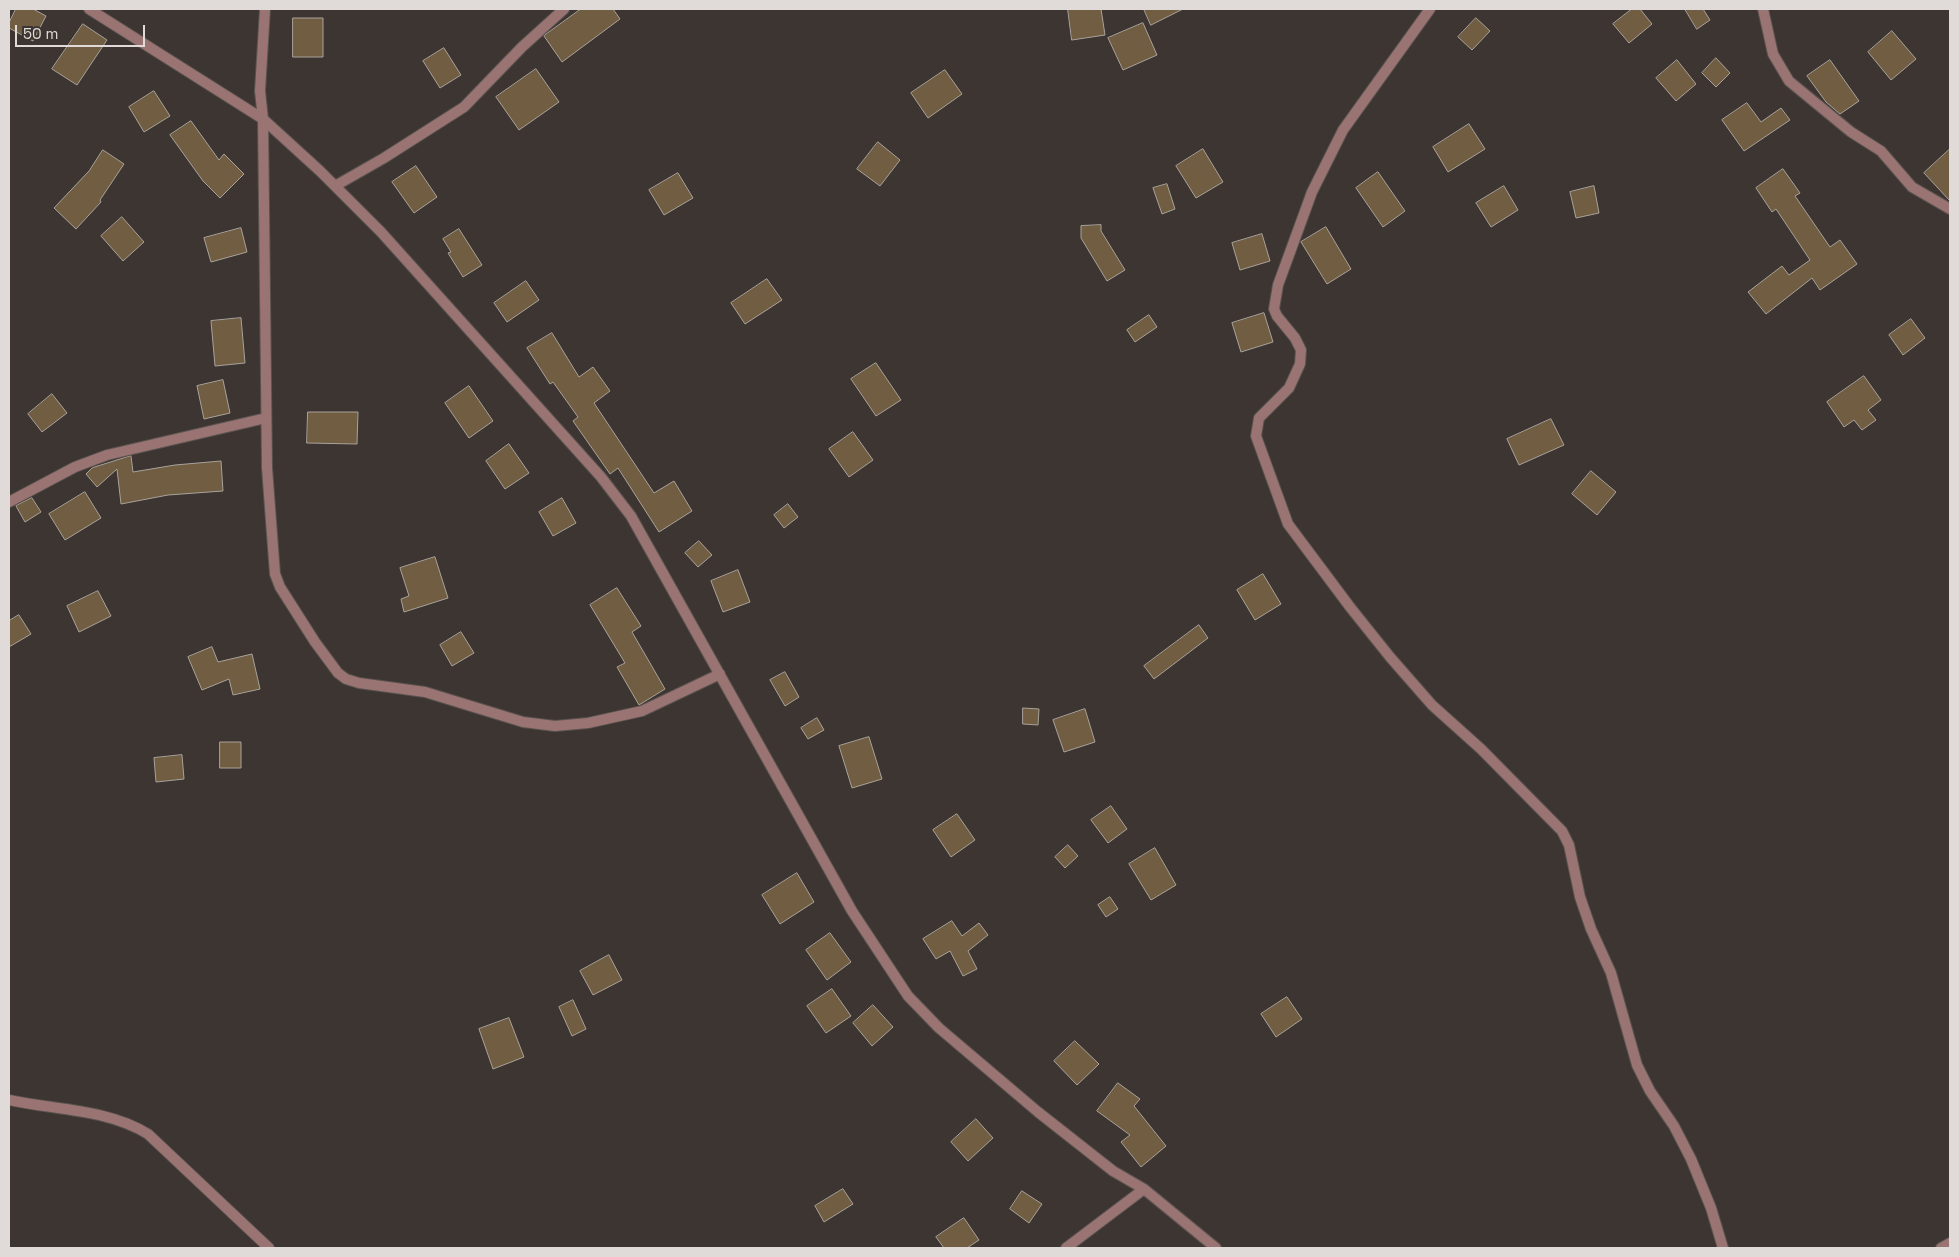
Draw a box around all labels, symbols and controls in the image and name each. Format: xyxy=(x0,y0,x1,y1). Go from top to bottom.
scale bar xyxy=(18,15,148,47)
text: 50 m xyxy=(23,24,58,43)

